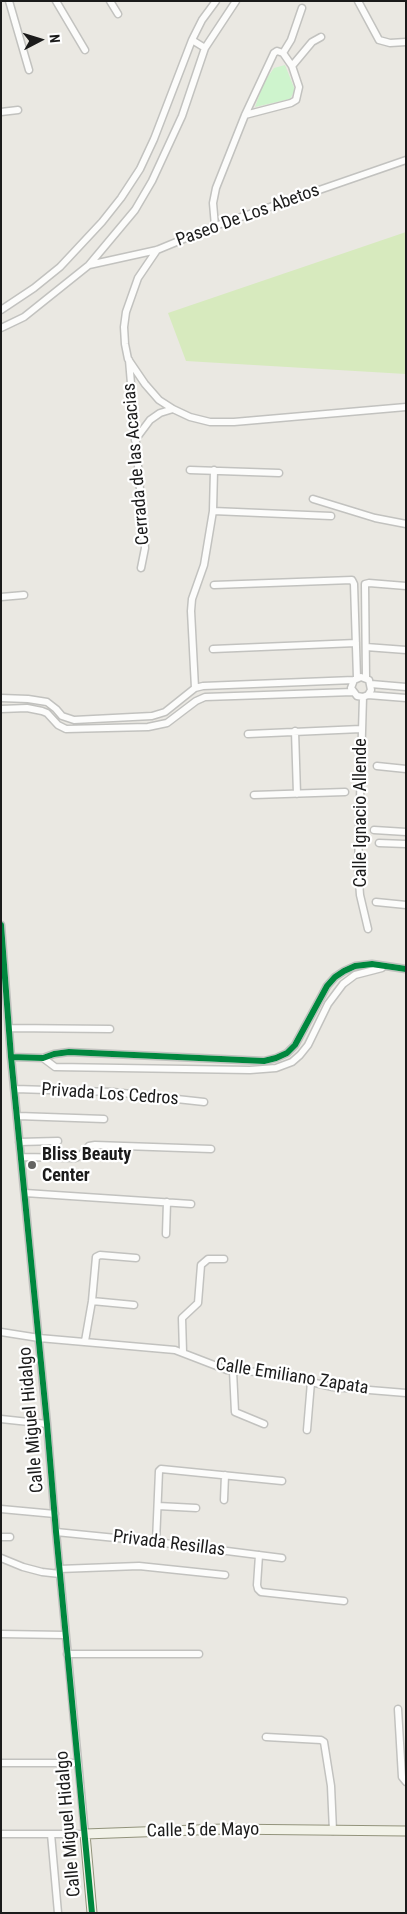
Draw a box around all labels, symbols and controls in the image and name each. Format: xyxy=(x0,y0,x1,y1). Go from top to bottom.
north arrow xyxy=(15,15,65,65)
text: N xyxy=(47,34,63,44)
street label: Paseo De Los Abetos xyxy=(173,180,323,252)
street label: Cerrada de las Acacias xyxy=(119,382,155,546)
street label: Calle Ignacio Allende xyxy=(350,738,372,888)
street label: Privada Los Cedros xyxy=(41,1079,179,1111)
place label: Bliss Beauty Center xyxy=(42,1144,131,1186)
marker: Bliss Beauty Center xyxy=(26,1159,38,1171)
street label: Calle Miguel Hidalgo xyxy=(15,1346,49,1494)
street label: Calle Emiliano Zapata xyxy=(214,1354,370,1400)
street label: Privada Resillas xyxy=(112,1526,226,1562)
street label: Calle Miguel Hidalgo xyxy=(52,1750,86,1898)
street label: Calle 5 de Mayo xyxy=(146,1819,260,1843)

